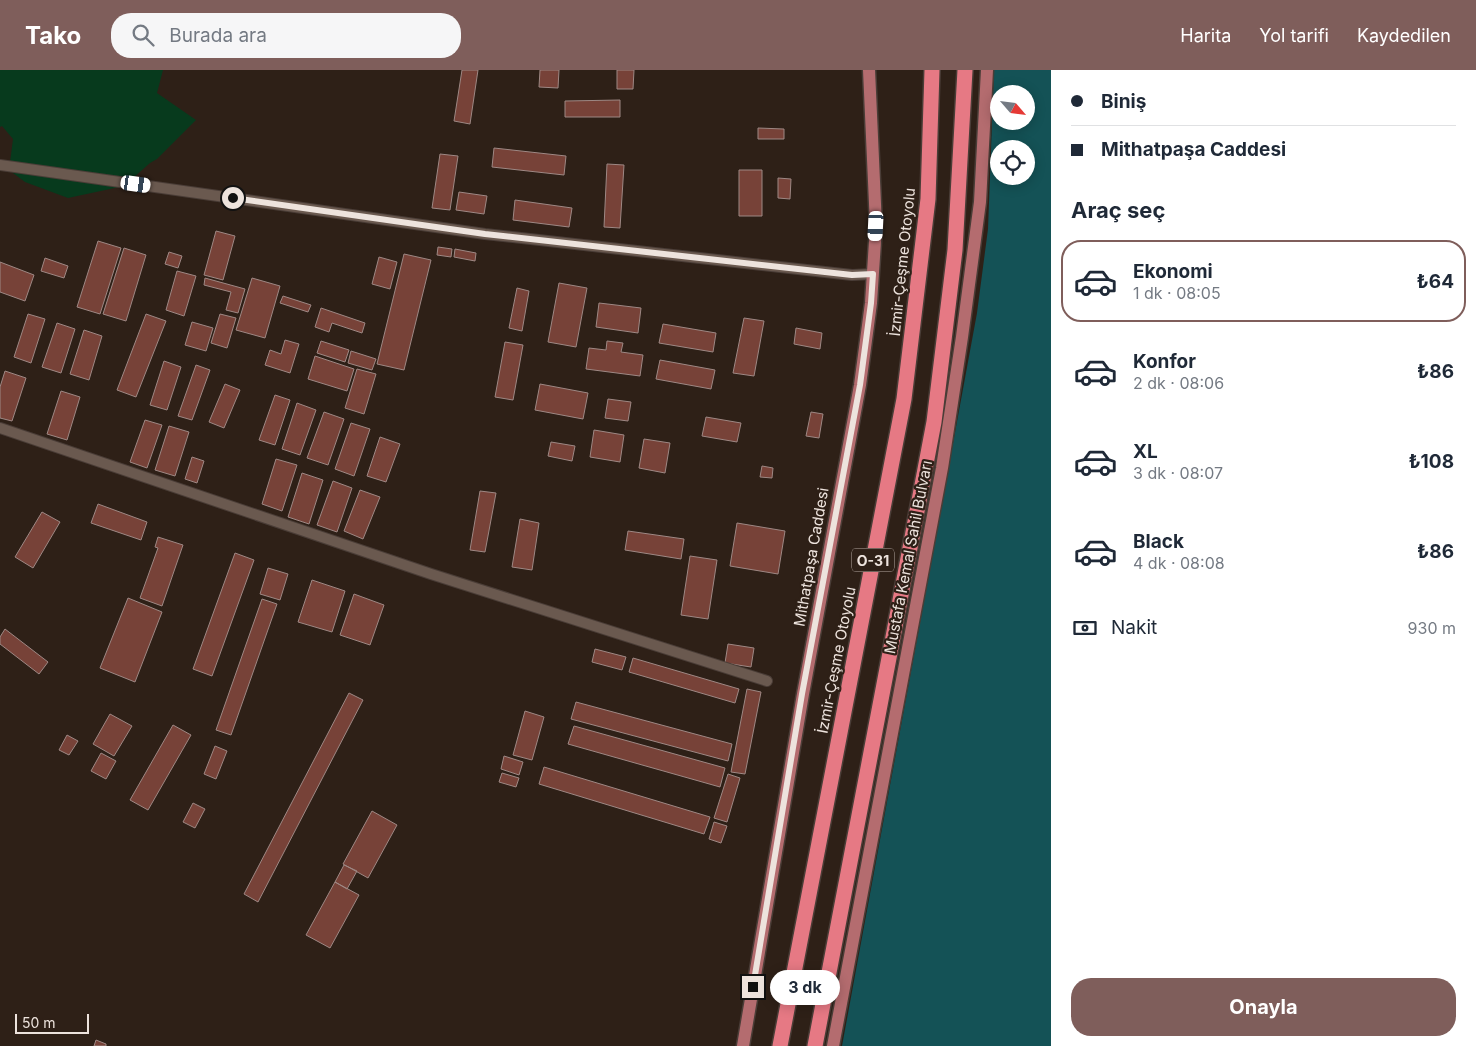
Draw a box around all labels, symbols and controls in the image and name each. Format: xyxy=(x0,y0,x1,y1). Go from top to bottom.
search box xyxy=(111,13,461,58)
text: Tako xyxy=(25,21,81,50)
icon: search xyxy=(129,21,157,49)
text: Burada ara xyxy=(169,24,267,47)
text: Harita xyxy=(1180,25,1231,46)
text: Yol tarifi xyxy=(1259,25,1329,46)
text: Kaydedilen xyxy=(1357,25,1451,46)
north arrow xyxy=(990,85,1035,130)
map controls xyxy=(990,85,1035,185)
text: Biniş xyxy=(1101,90,1146,113)
text: Mithatpaşa Caddesi xyxy=(1101,138,1286,161)
button: locate xyxy=(990,140,1035,185)
car xyxy=(120,174,151,194)
route start xyxy=(222,187,244,209)
street label: İzmir-Çeşme Otoyolu xyxy=(885,187,919,337)
text: Araç seç xyxy=(1071,197,1165,223)
car xyxy=(867,211,884,241)
icon: car xyxy=(1073,259,1118,304)
text: Ekonomi xyxy=(1133,260,1213,283)
text: ₺64 xyxy=(1417,270,1454,293)
text: 1 dk · 08:05 xyxy=(1133,283,1221,303)
icon: car xyxy=(1073,349,1118,394)
text: Konfor xyxy=(1133,350,1196,373)
text: ₺86 xyxy=(1417,360,1454,383)
text: 2 dk · 08:06 xyxy=(1133,373,1224,393)
icon: car xyxy=(1073,439,1118,484)
text: XL xyxy=(1133,440,1158,463)
text: ₺108 xyxy=(1408,450,1454,473)
street label: Mustafa Kemal Sahil Bulvarı xyxy=(880,459,936,655)
text: 3 dk · 08:07 xyxy=(1133,463,1223,483)
street label: Mithatpaşa Caddesi xyxy=(789,486,833,628)
icon: car xyxy=(1073,529,1118,574)
text: Black xyxy=(1133,530,1184,553)
text: ₺86 xyxy=(1417,540,1454,563)
road number: O-31 xyxy=(852,548,894,572)
text: 4 dk · 08:08 xyxy=(1133,553,1225,573)
street label: İzmir-Çeşme Otoyolu xyxy=(812,585,860,735)
icon: cash xyxy=(1071,614,1099,642)
text: Nakit xyxy=(1111,616,1157,639)
text: 930 m xyxy=(1408,618,1456,638)
callout: 3 dk xyxy=(770,970,840,1004)
route end xyxy=(742,976,764,998)
text: 3 dk xyxy=(788,977,822,997)
button: Onayla xyxy=(1071,978,1456,1036)
scale bar xyxy=(15,1011,89,1034)
text: 50 m xyxy=(22,1014,56,1031)

